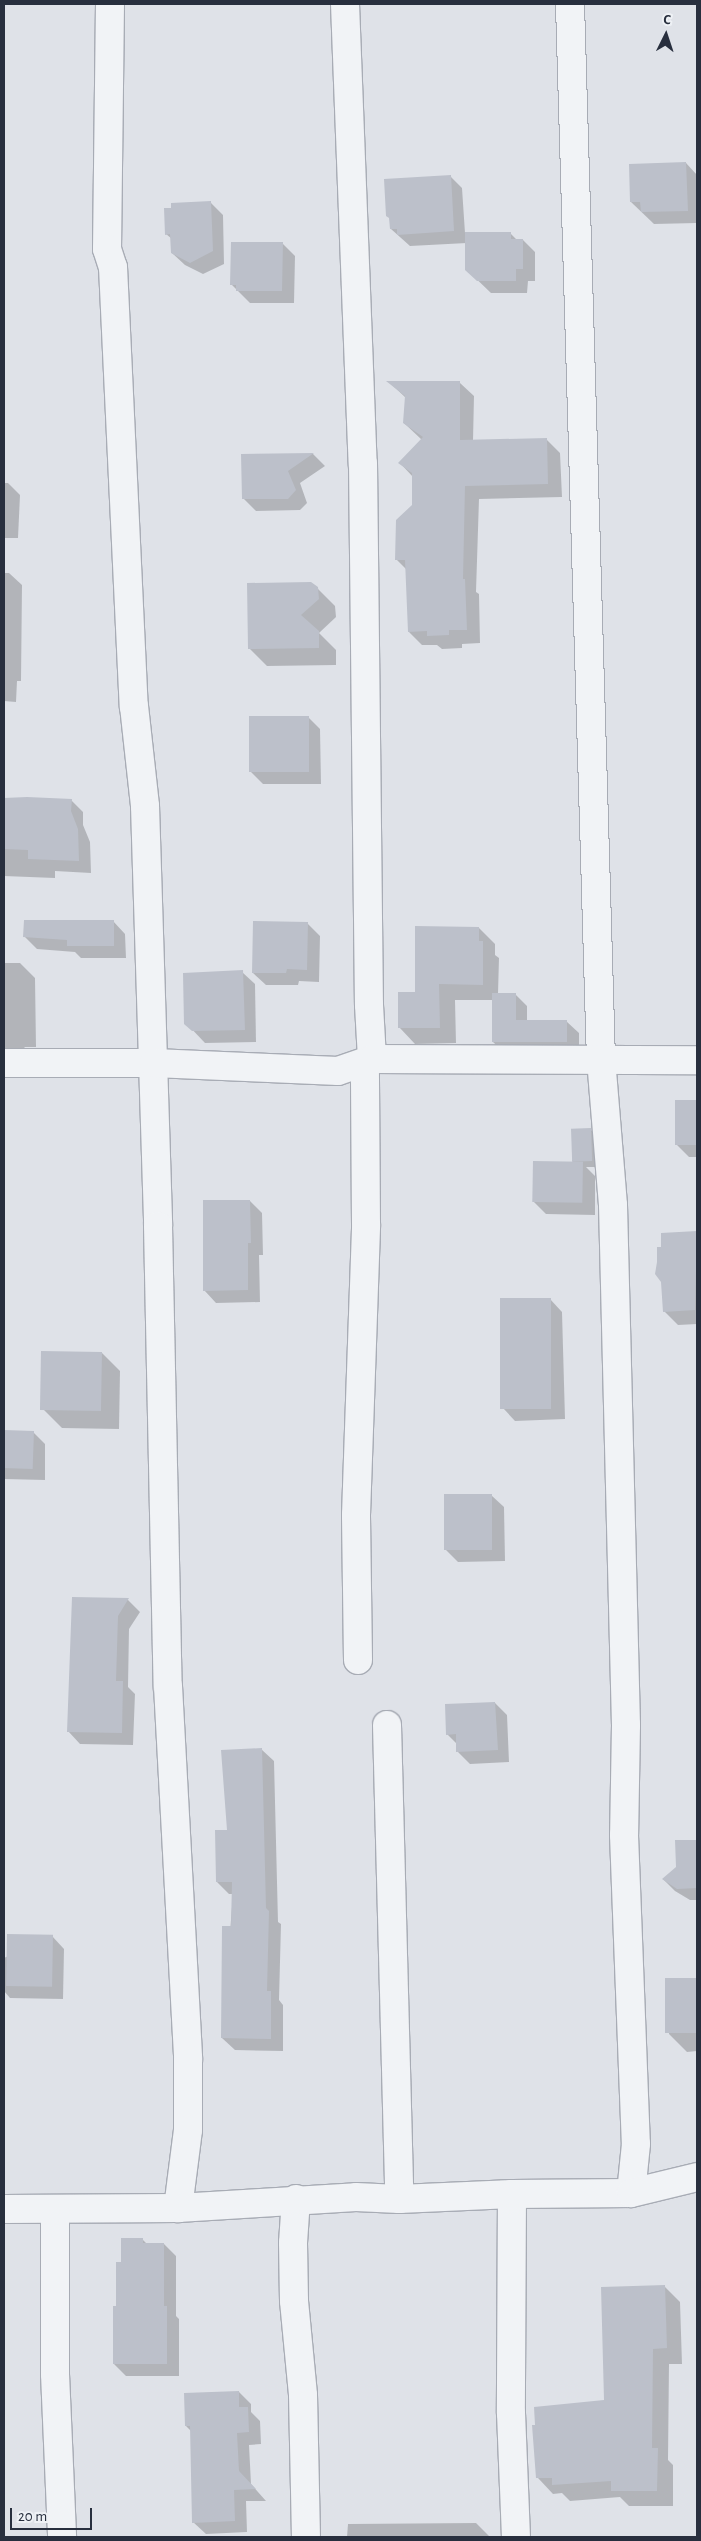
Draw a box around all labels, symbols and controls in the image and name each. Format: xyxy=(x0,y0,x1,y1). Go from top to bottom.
north arrow xyxy=(641,10,691,60)
text: С xyxy=(663,13,671,27)
scale bar xyxy=(12,2498,95,2530)
text: 20 m xyxy=(18,2509,47,2524)

